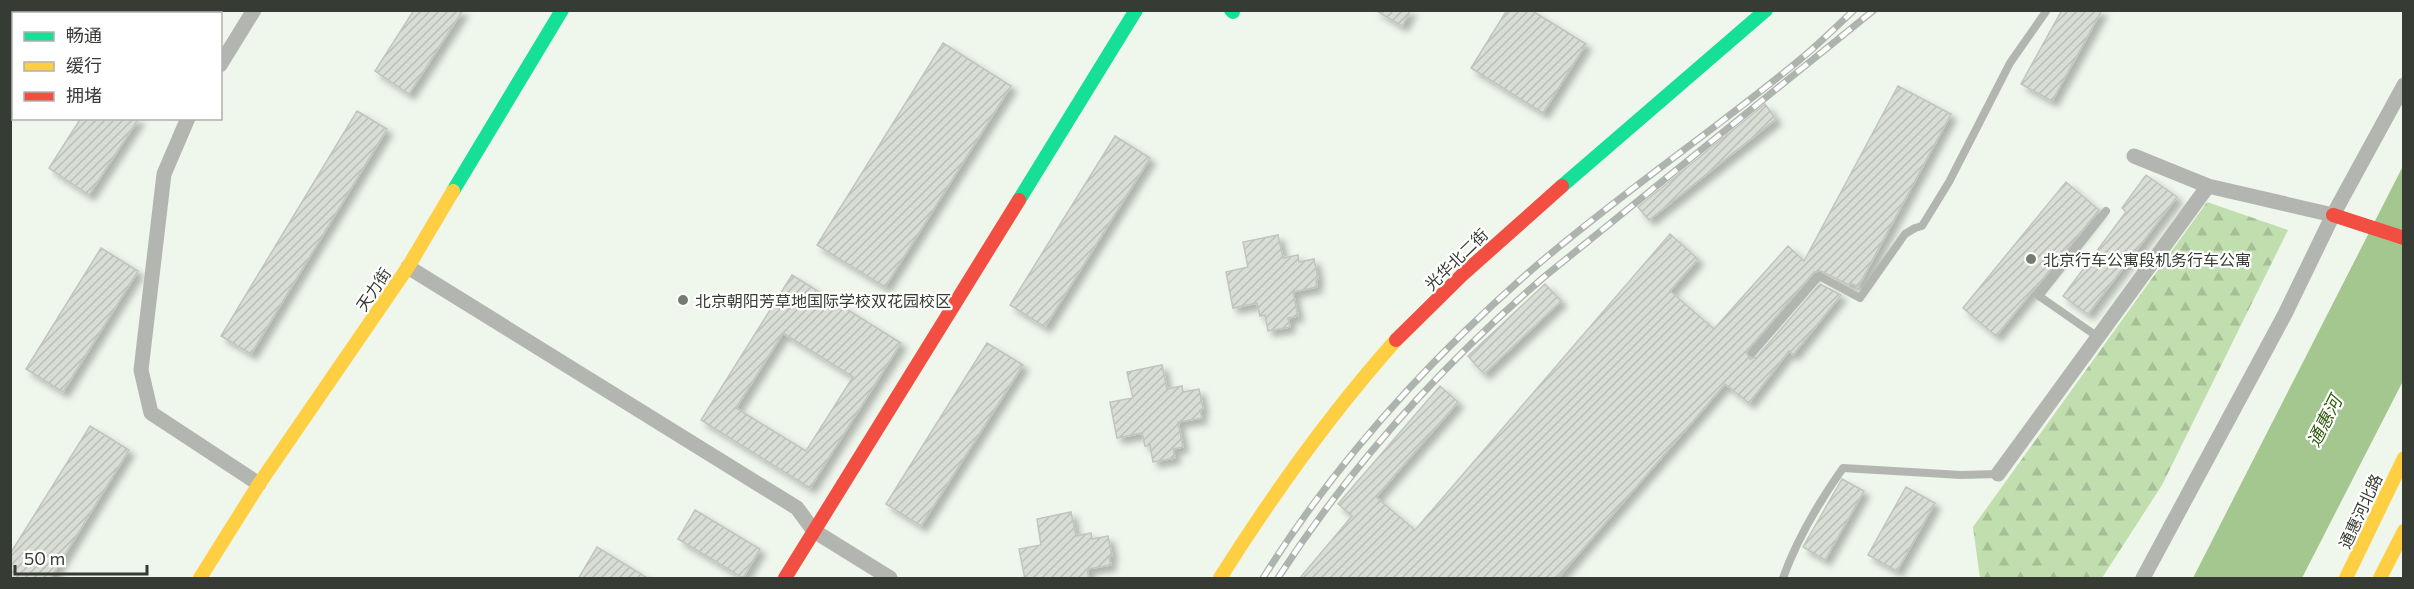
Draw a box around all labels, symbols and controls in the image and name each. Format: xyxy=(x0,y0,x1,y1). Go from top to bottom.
legend xyxy=(12,12,222,120)
text: 畅通 xyxy=(66,24,102,46)
text: 缓行 xyxy=(66,54,102,76)
text: 拥堵 xyxy=(66,84,102,106)
street label: 光华北二街 xyxy=(1421,224,1491,294)
place label: 北京行车公寓段机务行车公寓 xyxy=(2043,250,2251,269)
marker: 北京行车公寓段机务行车公寓 xyxy=(2024,252,2038,266)
street label: 天力街 xyxy=(352,264,394,314)
place label: 北京朝阳芳草地国际学校双花园校区 xyxy=(695,291,951,310)
marker: 北京朝阳芳草地国际学校双花园校区 xyxy=(676,293,690,307)
water label: 通惠河 xyxy=(2302,389,2347,450)
street label: 通惠河北路 xyxy=(2334,471,2386,551)
scale bar xyxy=(15,538,147,576)
text: 50 m xyxy=(24,547,65,569)

